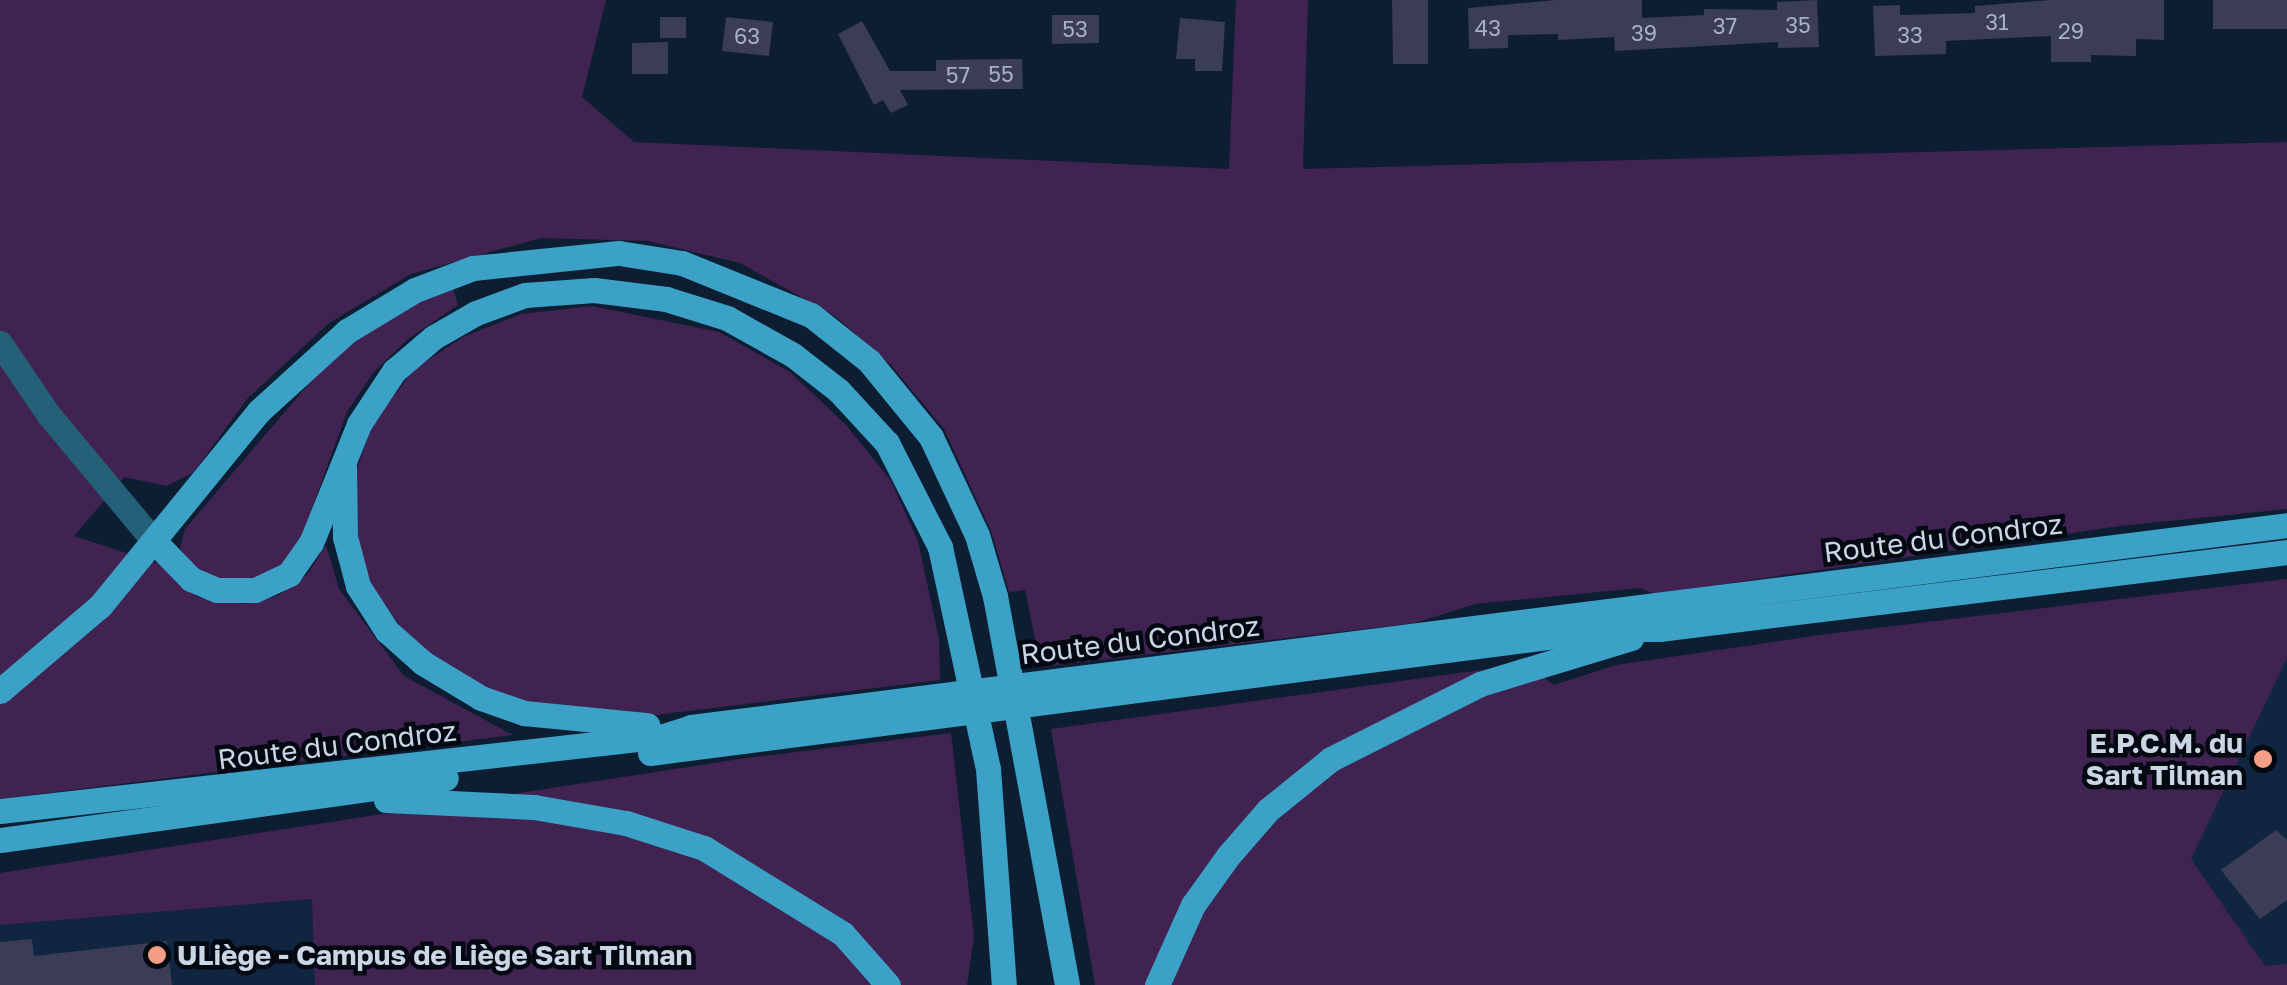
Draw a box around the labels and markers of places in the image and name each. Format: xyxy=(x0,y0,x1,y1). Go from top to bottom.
place label: E.P.C.M. du Sart Tilman xyxy=(2085,726,2243,792)
marker: E.P.C.M. du Sart Tilman xyxy=(2252,748,2274,770)
place label: ULiège - Campus de Liège Sart Tilman xyxy=(177,938,692,972)
marker: ULiège - Campus de Liège Sart Tilman xyxy=(146,944,168,966)

